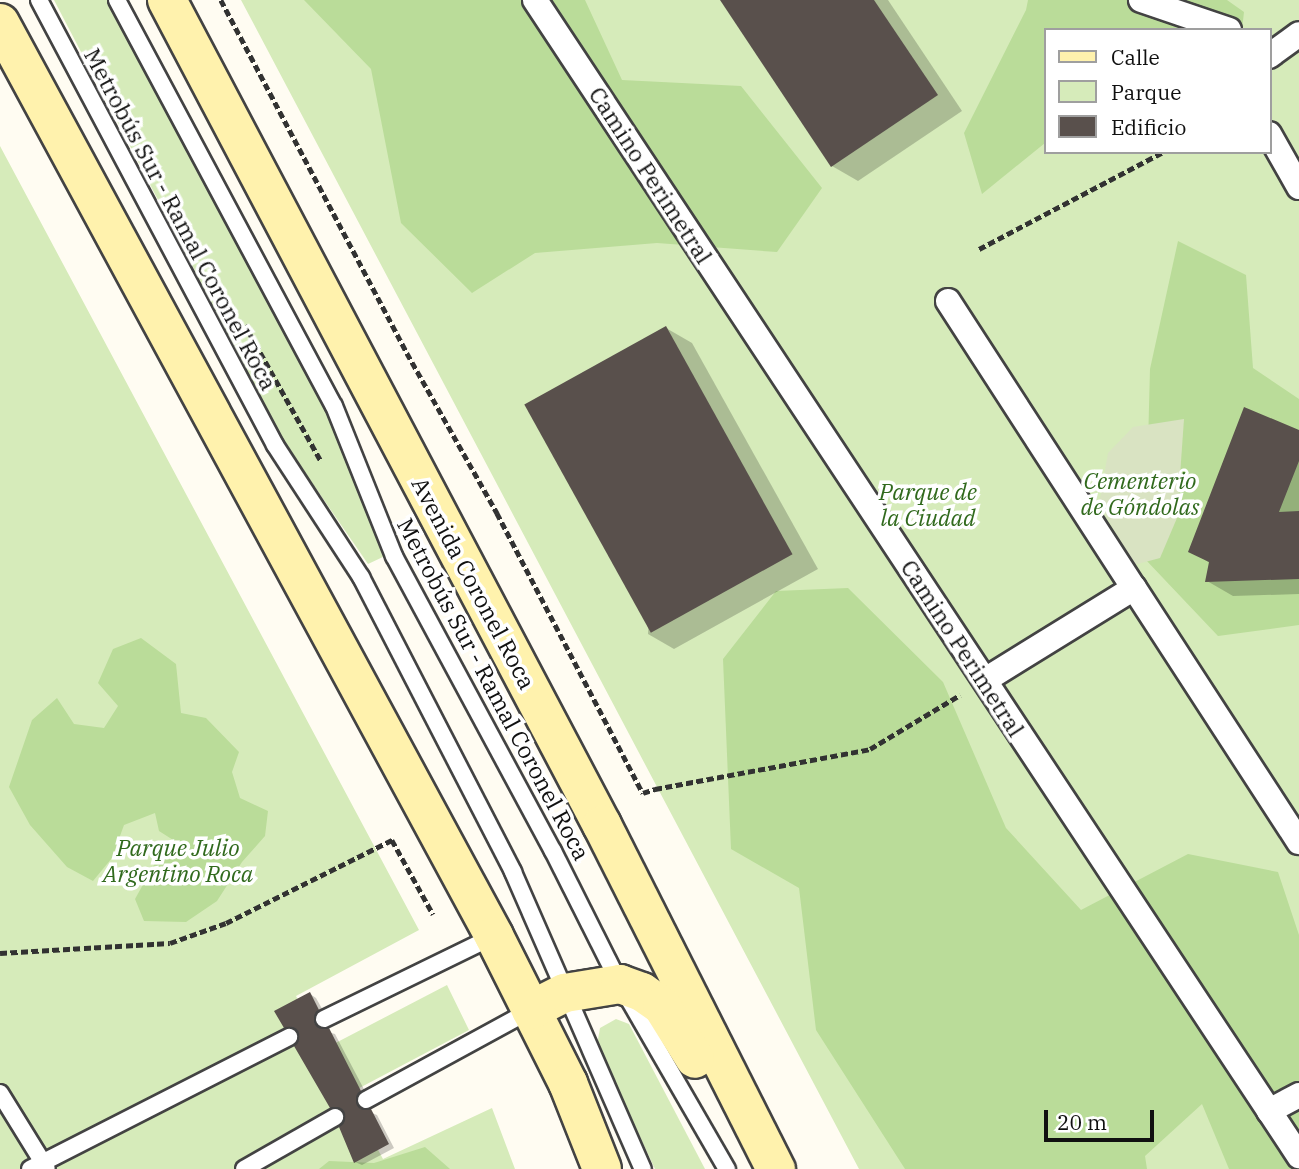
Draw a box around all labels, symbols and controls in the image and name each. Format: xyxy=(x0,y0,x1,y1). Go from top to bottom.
legend xyxy=(1044,28,1271,154)
street label: Metrobús Sur - Ramal Coronel Roca xyxy=(79,43,283,395)
text: Calle xyxy=(1111,43,1160,71)
text: Parque xyxy=(1111,78,1181,106)
street label: Camino Perimetral xyxy=(584,81,718,269)
text: Edificio xyxy=(1111,113,1186,141)
park label: Cementerio de Góndolas xyxy=(1080,466,1200,520)
street label: Avenida Coronel Roca xyxy=(406,472,542,694)
park label: Parque de la Ciudad xyxy=(879,477,977,531)
street label: Metrobús Sur - Ramal Coronel Roca xyxy=(392,513,596,865)
street label: Camino Perimetral xyxy=(896,554,1030,742)
park label: Parque Julio Argentino Roca xyxy=(103,833,253,887)
scale bar xyxy=(1047,1096,1157,1140)
text: 20 m xyxy=(1057,1108,1107,1136)

